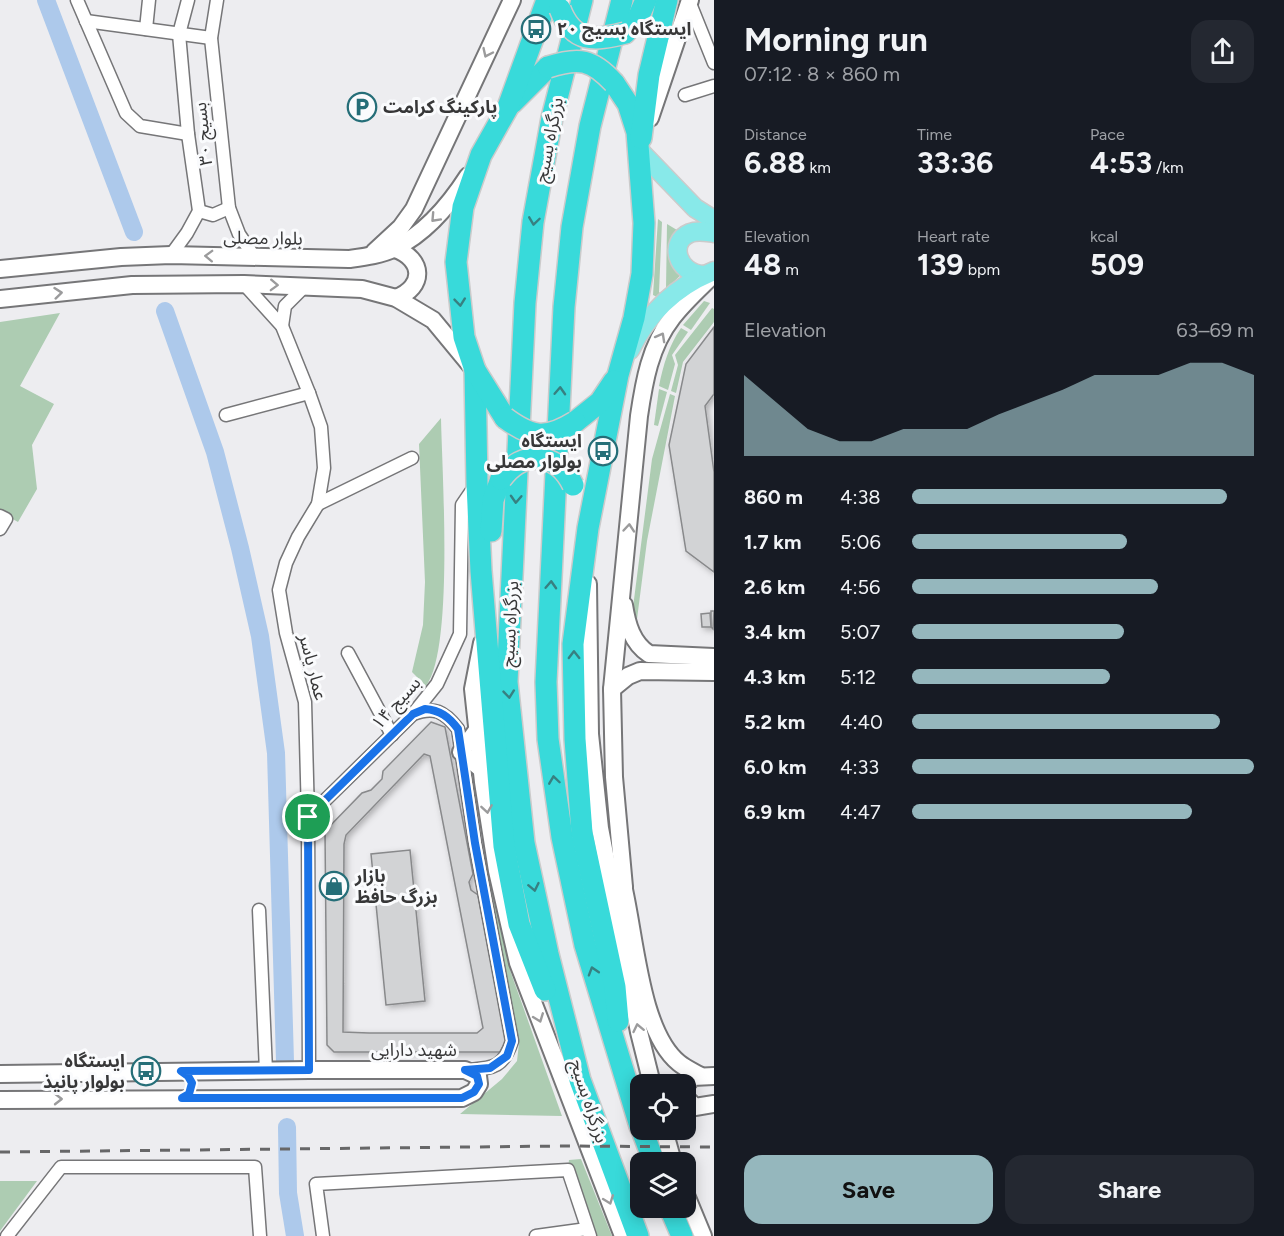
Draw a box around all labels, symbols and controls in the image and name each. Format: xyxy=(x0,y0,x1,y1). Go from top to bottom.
bus stop icon: ایستگاه بسیج ۲۰ xyxy=(520,13,552,45)
place label: ایستگاه بسیج ۲۰ xyxy=(557,18,691,42)
text: Morning run xyxy=(744,20,928,59)
button: share xyxy=(1191,20,1254,83)
one-way arrow xyxy=(483,46,495,57)
text: 07:12 · 8 × 860 m xyxy=(744,62,900,86)
parking icon: پارکینگ کرامت xyxy=(346,91,378,123)
street label: بزرگراه بسیج xyxy=(530,95,570,185)
place label: پارکینگ کرامت xyxy=(383,96,497,119)
street label: بسیج ۳۰ xyxy=(189,101,219,167)
text: Distance xyxy=(744,125,807,144)
text: Time xyxy=(917,125,952,144)
text: Pace xyxy=(1090,125,1125,144)
text: 6.88 xyxy=(744,144,806,181)
text: 33:36 xyxy=(917,144,993,181)
text: 4:53 xyxy=(1090,144,1152,181)
text: km xyxy=(806,158,831,177)
text: /km xyxy=(1152,158,1184,177)
one-way arrow xyxy=(431,212,442,222)
one-way arrow xyxy=(528,217,540,226)
street label: بلوار مصلی xyxy=(223,226,303,250)
text: Elevation xyxy=(744,227,810,246)
text: Heart rate xyxy=(917,227,990,246)
text: kcal xyxy=(1090,227,1118,246)
text: 48 xyxy=(744,246,781,283)
text: 139 xyxy=(917,246,964,283)
text: 509 xyxy=(1090,246,1144,283)
one-way arrow xyxy=(205,250,214,263)
text: m xyxy=(781,260,799,279)
text: bpm xyxy=(964,260,1000,279)
one-way arrow xyxy=(269,279,278,292)
one-way arrow xyxy=(54,287,63,300)
one-way arrow xyxy=(453,298,466,307)
text: Elevation xyxy=(744,318,826,342)
text: 63–69 m xyxy=(1176,318,1254,342)
one-way arrow xyxy=(654,333,665,343)
one-way arrow xyxy=(553,386,566,395)
place label: ایستگاه بولوار مصلی xyxy=(486,430,582,473)
bus stop icon: ایستگاه بولوار مصلی xyxy=(587,435,619,467)
text: 860 m xyxy=(744,485,803,509)
text: 4:38 xyxy=(840,485,881,509)
one-way arrow xyxy=(509,495,522,504)
one-way arrow xyxy=(622,524,635,533)
text: 1.7 km xyxy=(744,530,801,554)
text: 5:06 xyxy=(840,530,881,554)
text: 2.6 km xyxy=(744,575,805,599)
text: 4:56 xyxy=(840,575,880,599)
street label: بزرگراه بسیج xyxy=(497,580,525,668)
one-way arrow xyxy=(544,581,557,590)
text: 3.4 km xyxy=(744,620,806,644)
text: 5:07 xyxy=(840,620,880,644)
street label: عمار یاسر xyxy=(294,631,332,702)
one-way arrow xyxy=(567,651,580,660)
text: 4.3 km xyxy=(744,665,806,689)
text: 5:12 xyxy=(840,665,876,689)
street label: بسیج ۱۴ xyxy=(367,672,427,735)
one-way arrow xyxy=(502,690,515,699)
text: 5.2 km xyxy=(744,710,805,734)
text: 4:40 xyxy=(840,710,883,734)
text: 6.0 km xyxy=(744,755,806,779)
text: 4:33 xyxy=(840,755,879,779)
one-way arrow xyxy=(548,775,561,785)
pin xyxy=(282,791,333,842)
icon: arrive xyxy=(291,800,324,833)
text: 6.9 km xyxy=(744,800,805,824)
text: 4:47 xyxy=(840,800,881,824)
one-way arrow xyxy=(480,804,493,814)
place label: بازار بزرگ حافظ xyxy=(354,865,438,908)
shop icon: بازار بزرگ حافظ xyxy=(318,870,350,902)
one-way arrow xyxy=(527,882,540,892)
one-way arrow xyxy=(588,966,600,977)
one-way arrow xyxy=(532,1012,545,1023)
one-way arrow xyxy=(632,1023,645,1033)
street label: شهید دارایی xyxy=(371,1039,457,1061)
place label: ایستگاه بولوار پانیذ xyxy=(43,1050,125,1094)
bus stop icon: ایستگاه بولوار پانیذ xyxy=(130,1055,162,1087)
street label: بزرگراه بسیج xyxy=(563,1056,613,1146)
map controls xyxy=(630,1074,696,1218)
button: locate xyxy=(630,1074,696,1140)
one-way arrow xyxy=(54,1093,63,1106)
button: layers xyxy=(630,1152,696,1218)
button: Save xyxy=(744,1155,993,1224)
button: Share xyxy=(1005,1155,1254,1224)
one-way arrow xyxy=(602,1194,615,1205)

